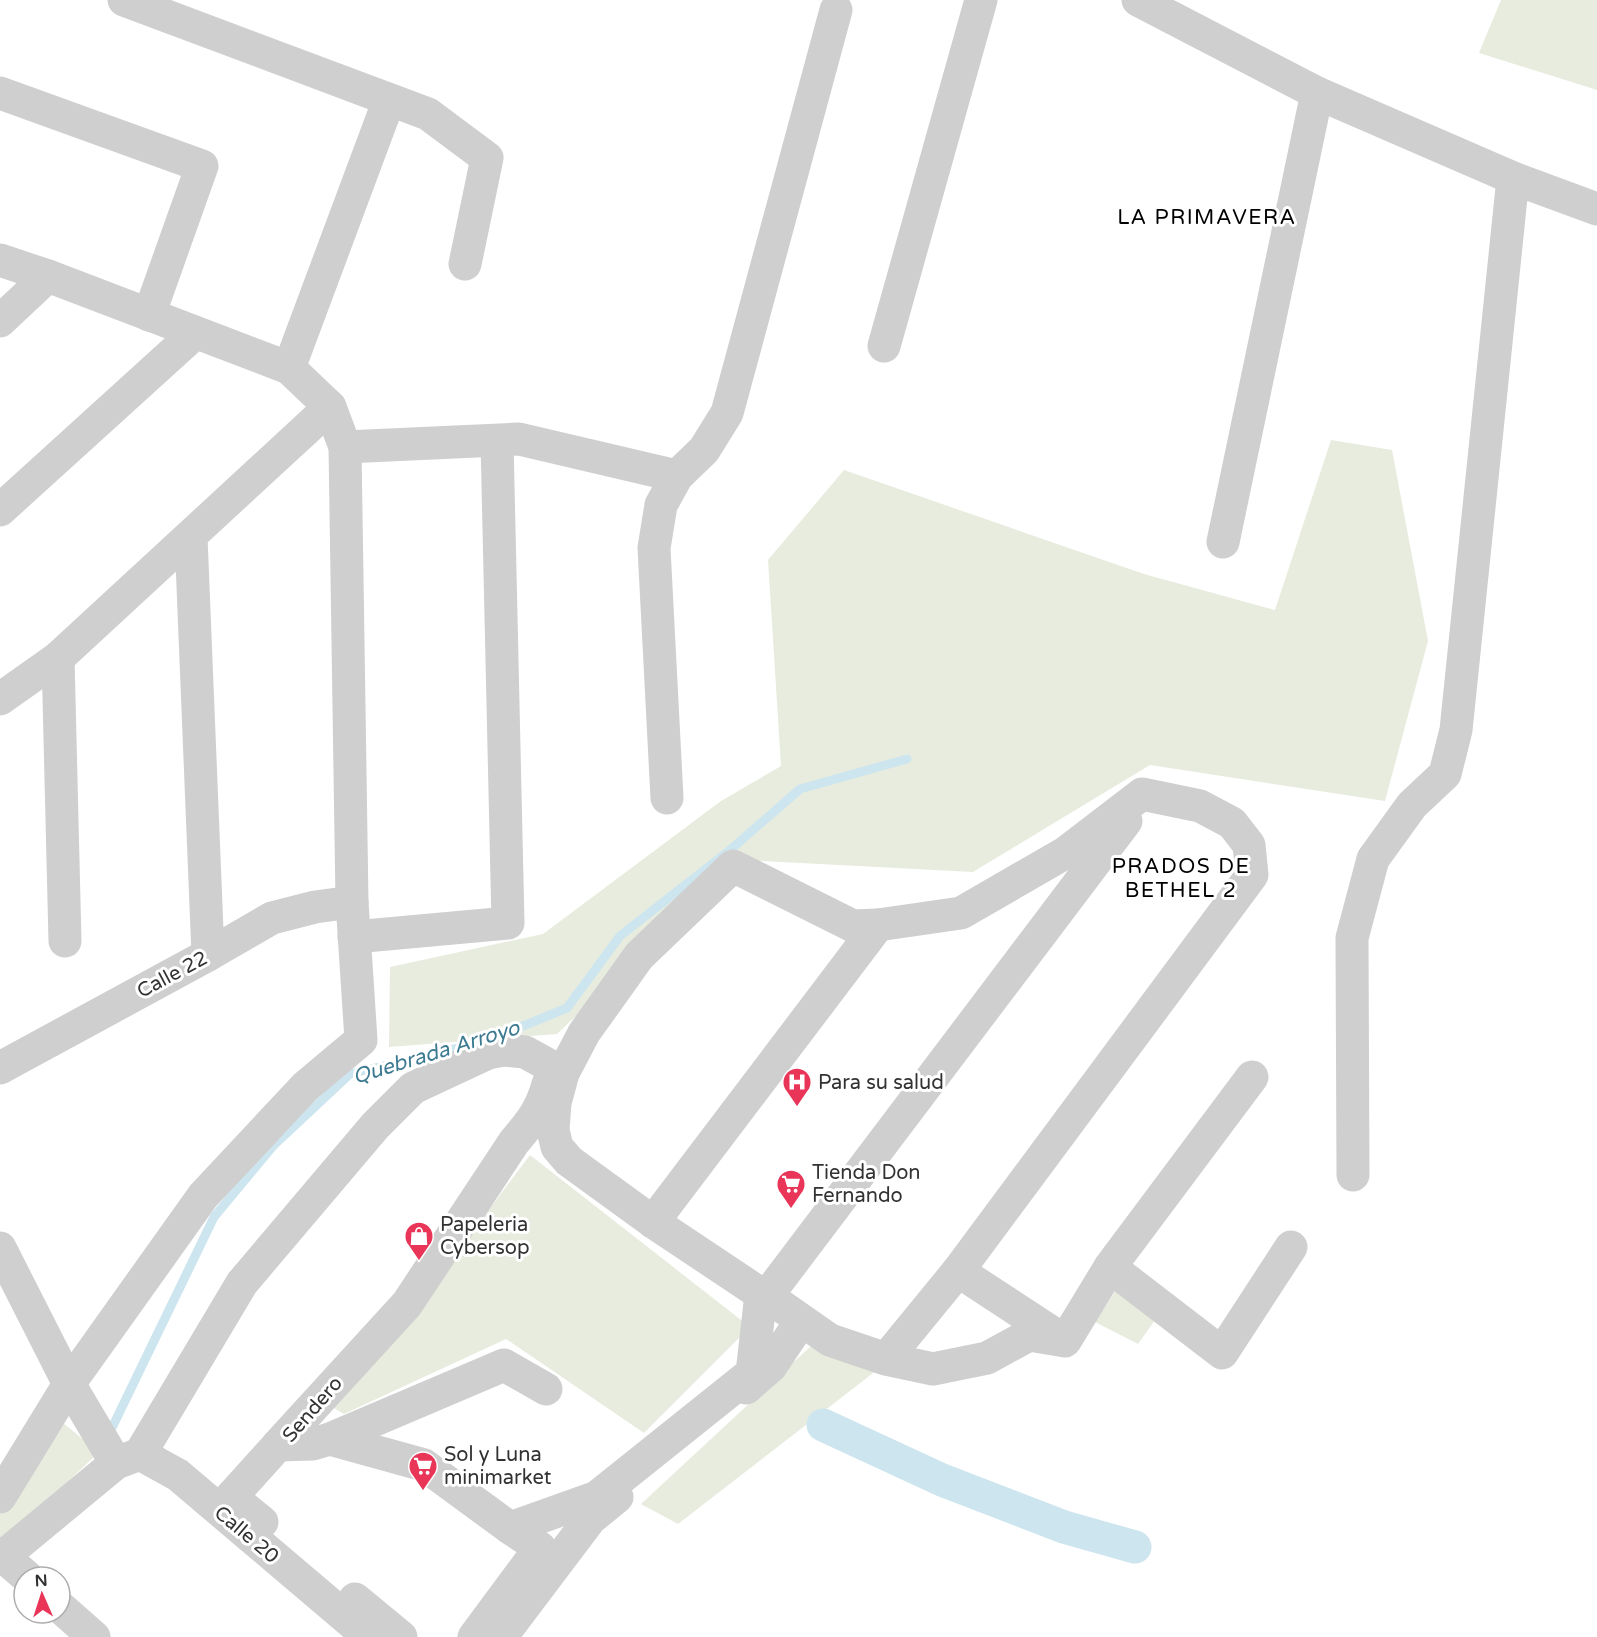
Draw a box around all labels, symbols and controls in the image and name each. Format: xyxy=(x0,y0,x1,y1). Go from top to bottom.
district label: LA PRIMAVERA xyxy=(1117,205,1297,230)
district label: PRADOS DE BETHEL 2 xyxy=(1112,854,1250,903)
street label: Calle 22 xyxy=(133,946,212,1003)
water label: Quebrada Arroyo xyxy=(350,1015,524,1090)
hospital icon: Para su salud xyxy=(781,1066,813,1108)
place label: Para su salud xyxy=(818,1071,944,1095)
place label: Tienda Don Fernando xyxy=(812,1161,921,1208)
supermarket icon: Tienda Don Fernando xyxy=(775,1168,807,1210)
place label: Papeleria Cybersop xyxy=(440,1213,530,1260)
shop icon: Papeleria Cybersop xyxy=(403,1220,435,1262)
street label: Sendero xyxy=(278,1372,348,1447)
place label: Sol y Luna minimarket xyxy=(444,1443,552,1490)
supermarket icon: Sol y Luna minimarket xyxy=(407,1450,439,1492)
street label: Calle 20 xyxy=(209,1501,283,1569)
north arrow xyxy=(12,1565,72,1625)
text: N xyxy=(34,1571,48,1591)

